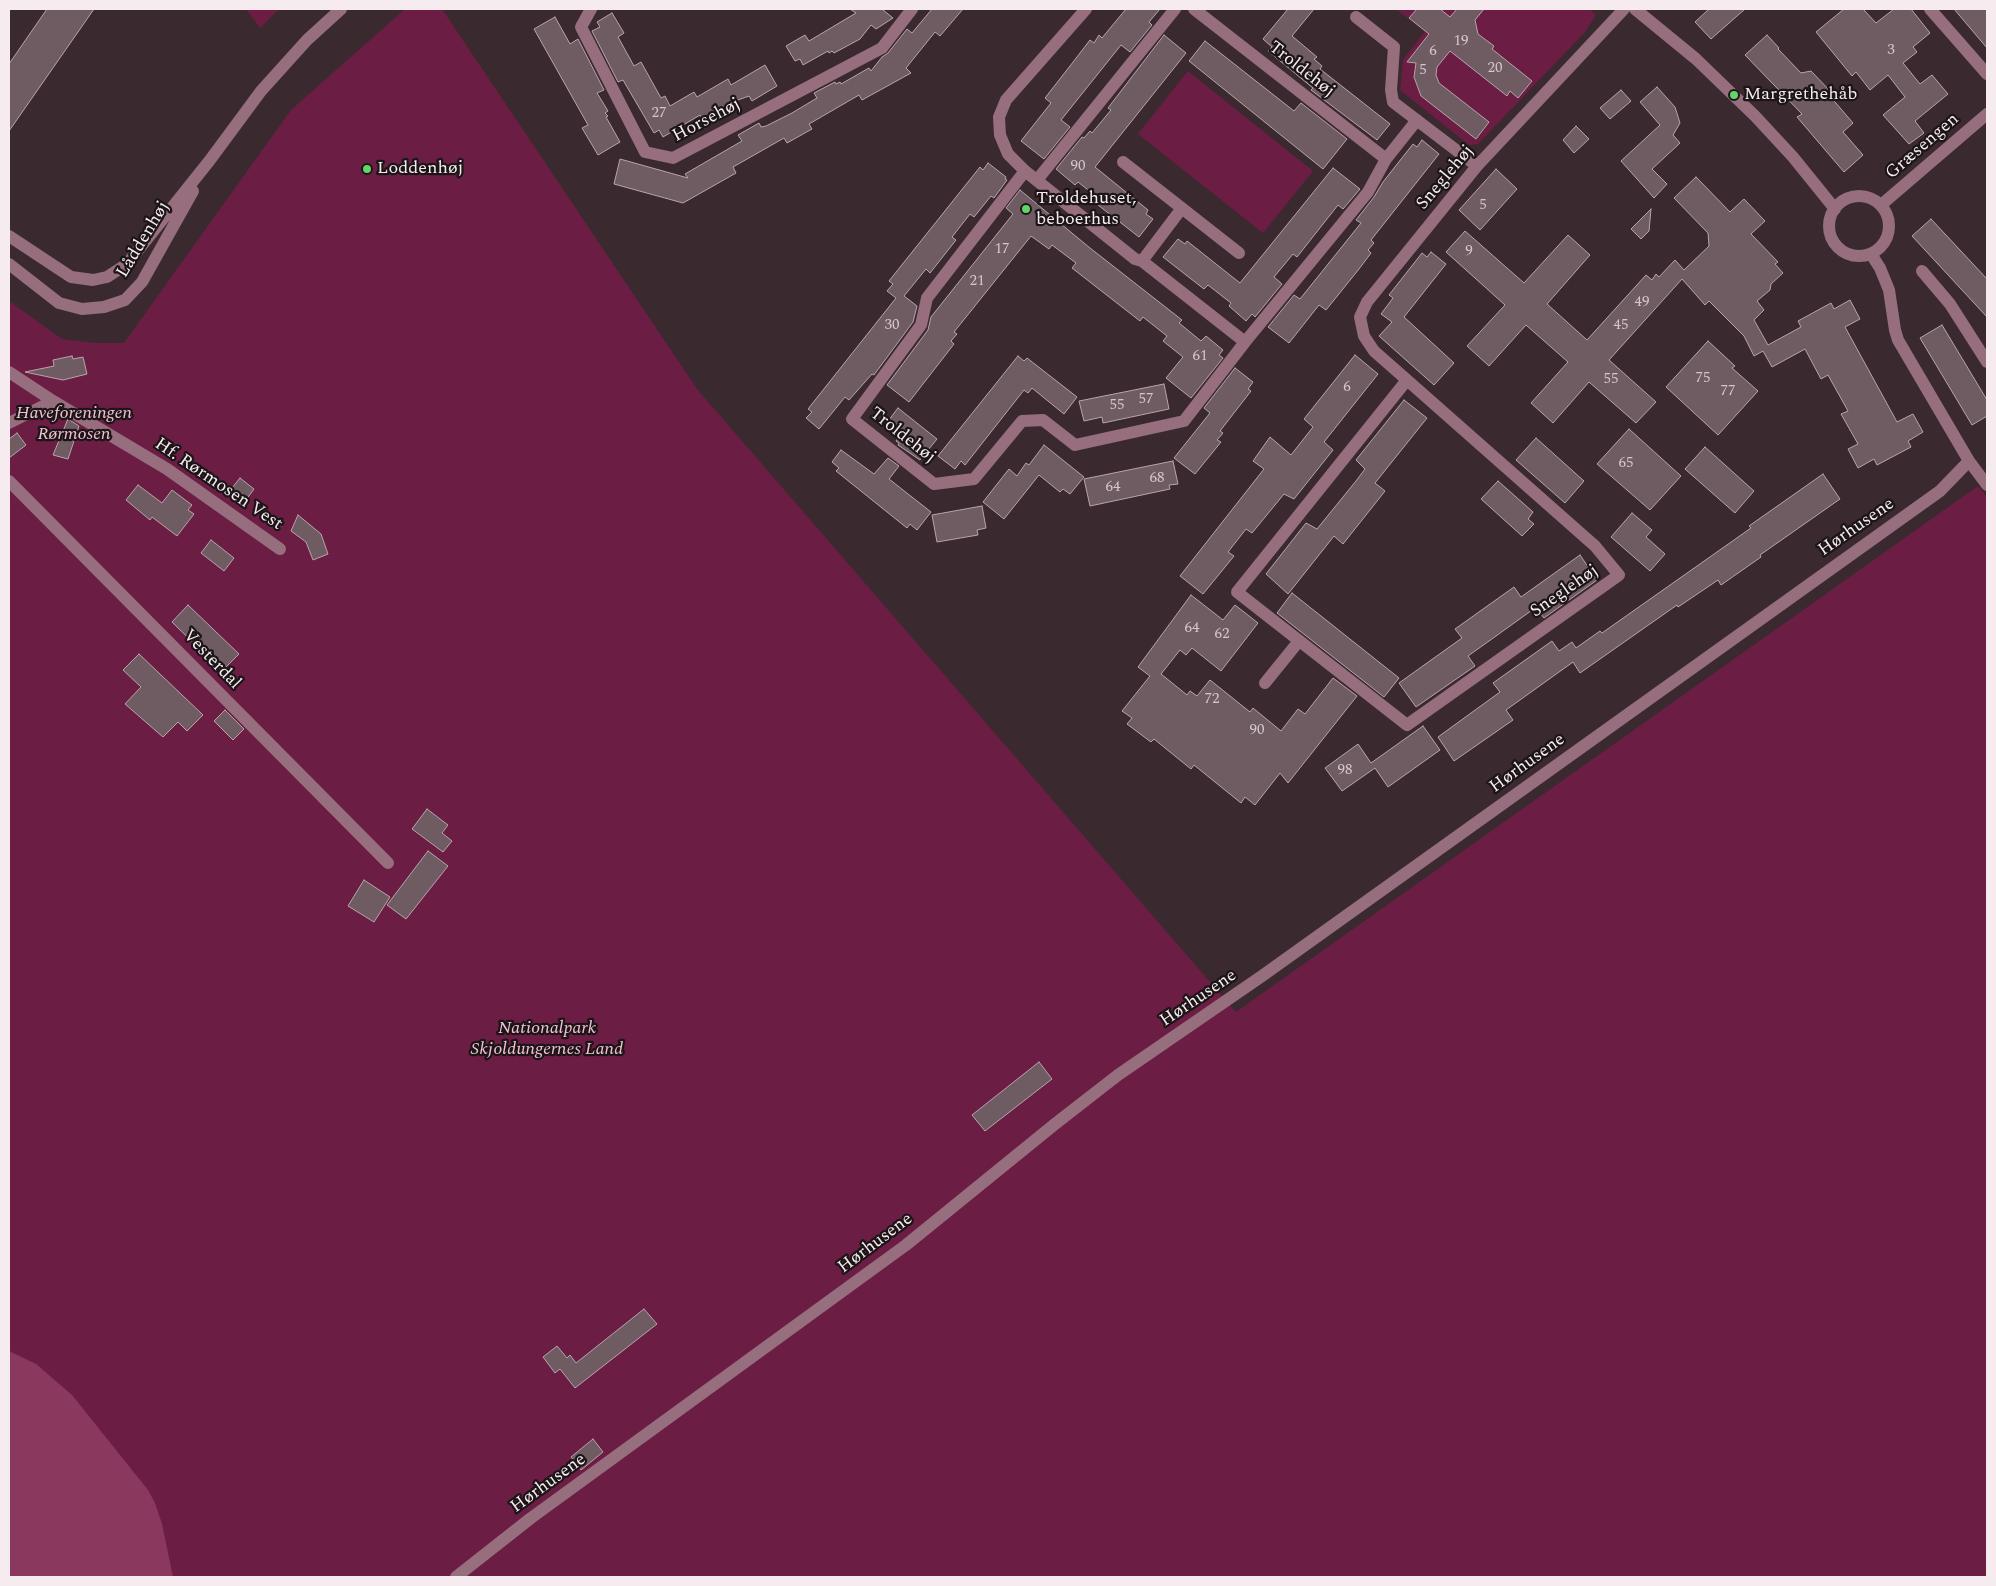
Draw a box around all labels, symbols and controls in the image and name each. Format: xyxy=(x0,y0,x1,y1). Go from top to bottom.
house number: 19 xyxy=(1454,33,1468,51)
street label: Troldehøj xyxy=(1263,37,1339,103)
house number: 3 xyxy=(1887,42,1895,60)
house number: 6 xyxy=(1429,43,1437,61)
house number: 20 xyxy=(1488,60,1502,78)
house number: 5 xyxy=(1419,62,1427,80)
place label: Margrethehåb xyxy=(1744,84,1857,106)
marker: Margrethehåb xyxy=(1728,89,1740,101)
street label: Horsehøj xyxy=(669,94,745,148)
house number: 27 xyxy=(652,105,666,123)
street label: Græsengen xyxy=(1882,109,1964,185)
street label: Sneglehøj xyxy=(1413,141,1479,215)
place label: Loddenhøj xyxy=(377,158,463,180)
house number: 90 xyxy=(1071,158,1085,176)
marker: Loddenhøj xyxy=(361,163,373,175)
place label: Troldehuset, beboerhus xyxy=(1036,188,1136,230)
house number: 5 xyxy=(1479,197,1487,215)
street label: Låddenhøj xyxy=(113,198,175,282)
marker: Troldehuset, beboerhus xyxy=(1020,203,1032,215)
house number: 17 xyxy=(995,241,1009,259)
house number: 9 xyxy=(1465,243,1473,261)
house number: 21 xyxy=(970,273,984,291)
house number: 49 xyxy=(1635,294,1649,312)
house number: 30 xyxy=(885,317,899,335)
house number: 45 xyxy=(1614,317,1628,335)
house number: 61 xyxy=(1193,348,1207,366)
house number: 75 xyxy=(1696,370,1710,388)
house number: 55 xyxy=(1604,371,1618,389)
house number: 6 xyxy=(1343,379,1351,397)
house number: 77 xyxy=(1721,383,1735,401)
house number: 57 xyxy=(1139,391,1153,409)
house number: 55 xyxy=(1110,397,1124,415)
park label: Haveforeningen Rørmosen xyxy=(16,403,132,446)
street label: Troldehøj xyxy=(864,403,940,469)
street label: Hf. Rørmosen Vest xyxy=(150,434,286,536)
house number: 65 xyxy=(1619,455,1633,473)
house number: 68 xyxy=(1150,470,1164,488)
house number: 64 xyxy=(1106,479,1120,497)
street label: Hørhusene xyxy=(1815,494,1899,562)
street label: Sneglehøj xyxy=(1527,561,1603,623)
house number: 64 xyxy=(1185,620,1199,638)
street label: Vesterdal xyxy=(177,626,245,694)
house number: 62 xyxy=(1215,626,1229,644)
house number: 72 xyxy=(1205,691,1219,709)
house number: 90 xyxy=(1250,722,1264,740)
street label: Hørhusene xyxy=(1486,729,1570,799)
house number: 98 xyxy=(1338,762,1352,780)
street label: Hørhusene xyxy=(1157,966,1241,1032)
park label: Nationalpark Skjoldungernes Land xyxy=(471,1018,623,1060)
street label: Hørhusene xyxy=(834,1209,918,1279)
street label: Hørhusene xyxy=(507,1449,591,1519)

